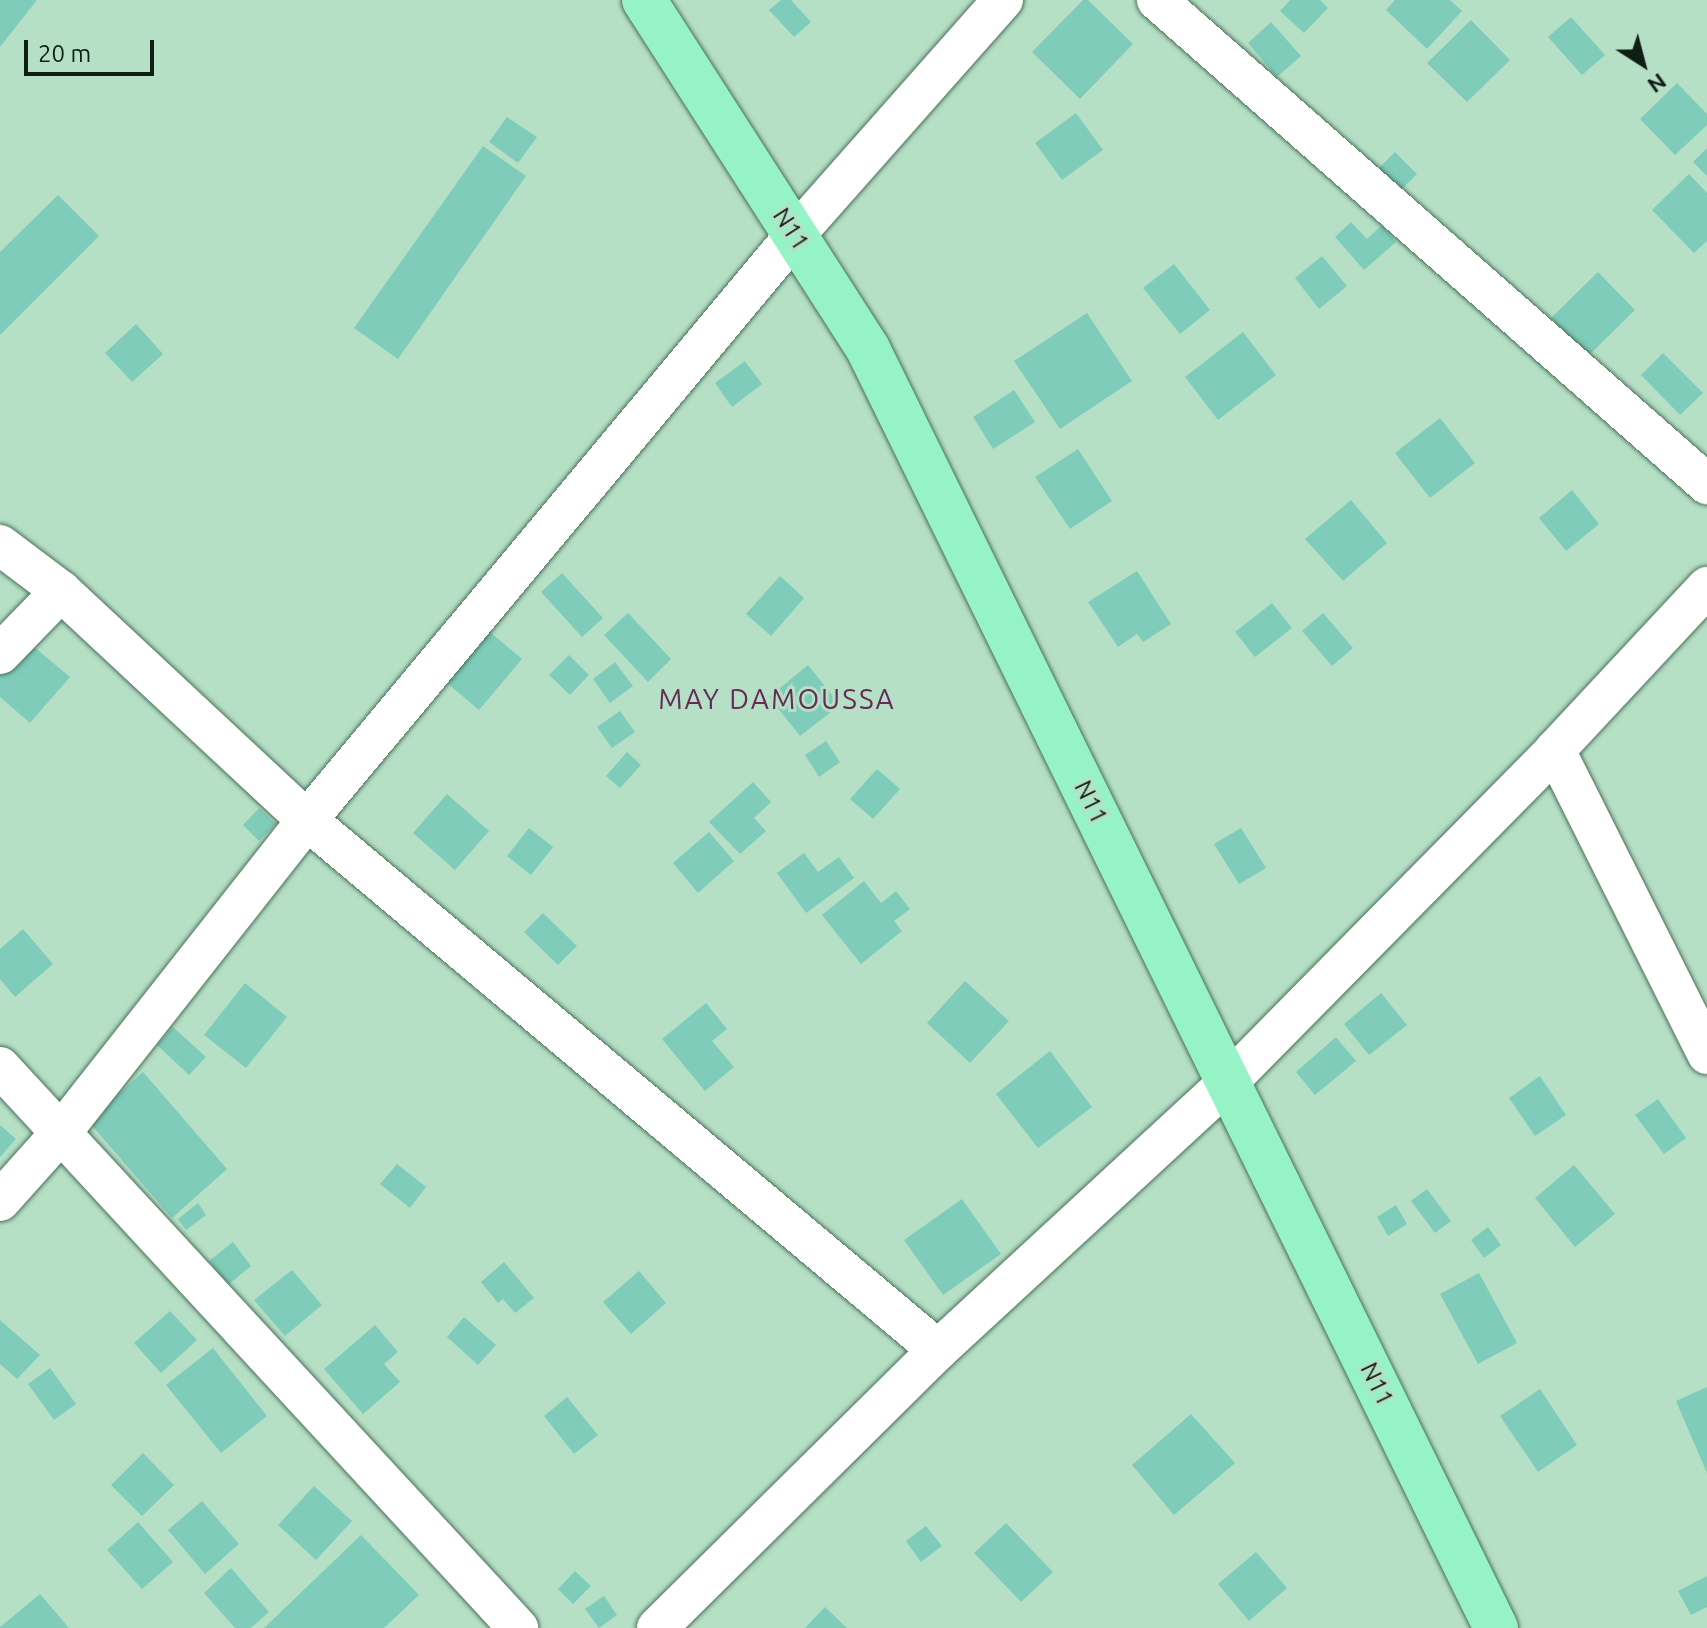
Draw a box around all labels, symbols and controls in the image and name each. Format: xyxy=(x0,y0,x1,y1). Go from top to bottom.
scale bar xyxy=(28,24,158,74)
north arrow xyxy=(1603,24,1683,104)
text: 20 m xyxy=(38,40,91,67)
text: N xyxy=(1643,69,1671,99)
street label: N11 xyxy=(767,203,815,255)
district label: MAY DAMOUSSA xyxy=(658,682,896,716)
street label: N11 xyxy=(1068,776,1114,828)
street label: N11 xyxy=(1354,1358,1400,1410)

